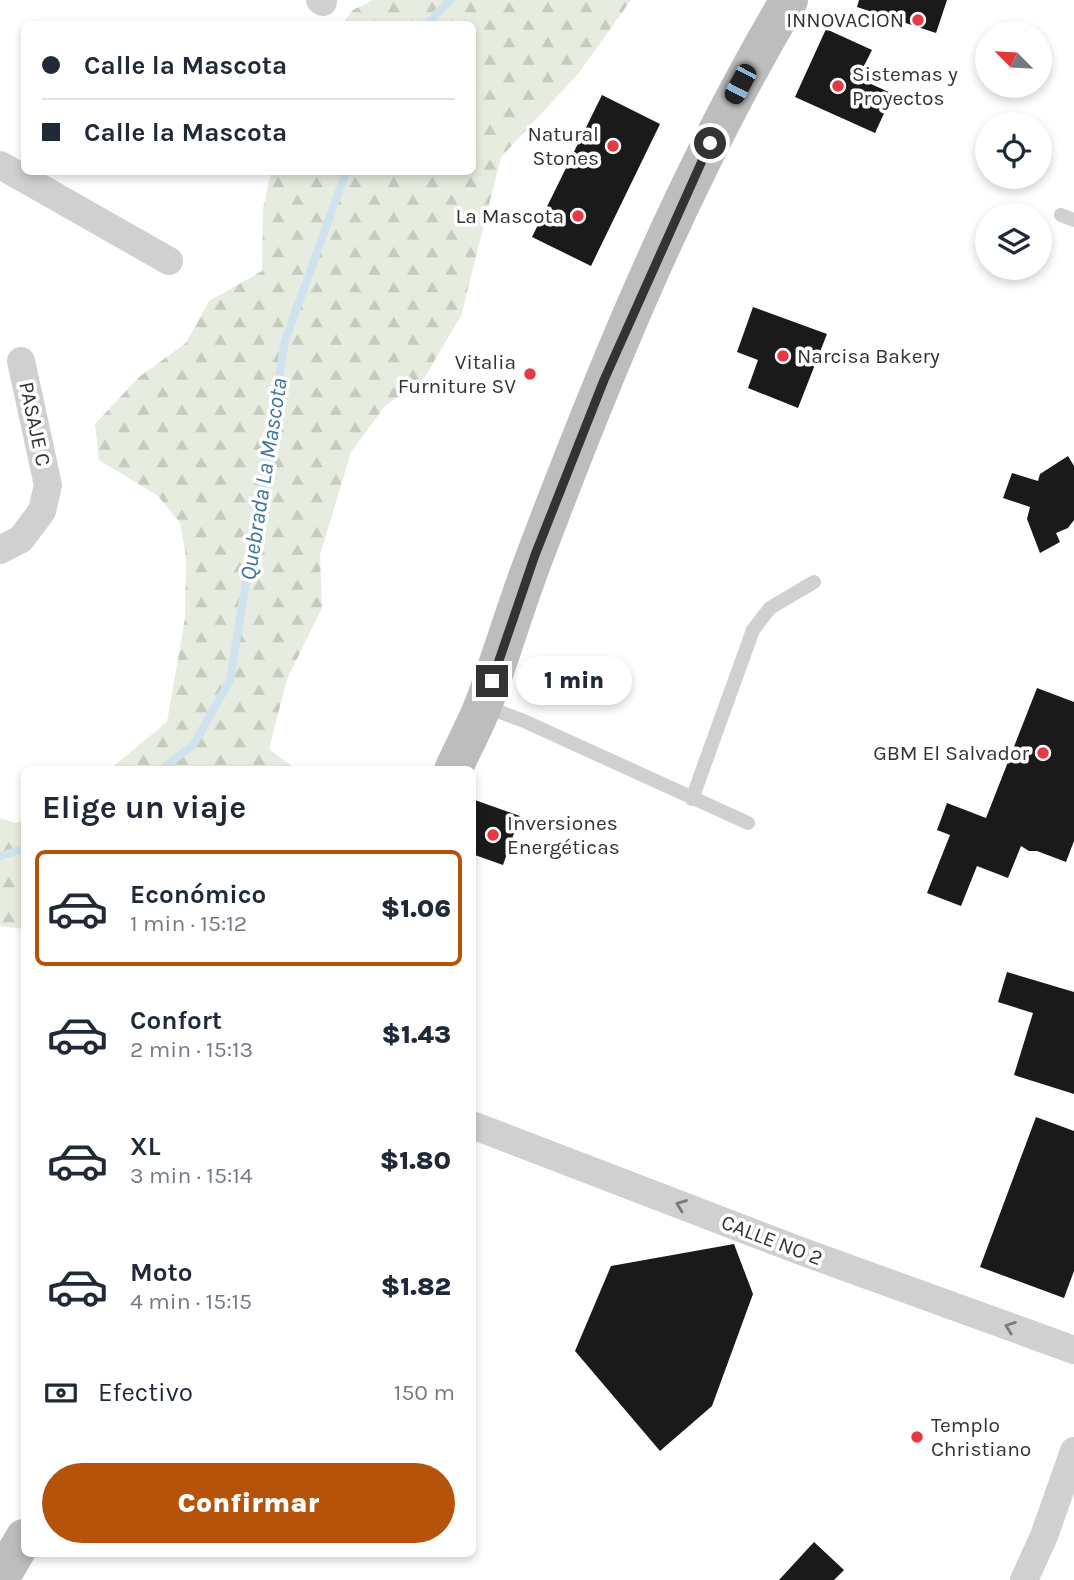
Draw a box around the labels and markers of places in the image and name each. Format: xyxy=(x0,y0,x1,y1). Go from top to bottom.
place label: INNOVACION xyxy=(786,8,904,32)
marker: INNOVACION xyxy=(910,12,926,28)
place label: Sistemas y Proyectos xyxy=(852,62,958,110)
marker: Sistemas y Proyectos xyxy=(830,78,846,94)
place label: Natural Stones xyxy=(527,122,599,170)
marker: Natural Stones xyxy=(605,138,621,154)
place label: La Mascota xyxy=(455,204,564,228)
marker: La Mascota xyxy=(570,208,586,224)
place label: Narcisa Bakery xyxy=(797,344,940,368)
marker: Narcisa Bakery xyxy=(775,348,791,364)
place label: Vitalia Furniture SV xyxy=(398,350,516,398)
marker: Vitalia Furniture SV xyxy=(522,366,538,382)
place label: GBM El Salvador xyxy=(873,741,1029,765)
marker: GBM El Salvador xyxy=(1035,745,1051,761)
place label: Inversiones Energéticas xyxy=(507,811,620,859)
marker: Inversiones Energéticas xyxy=(485,827,501,843)
place label: Templo Christiano xyxy=(931,1413,1031,1461)
marker: Templo Christiano xyxy=(909,1429,925,1445)

